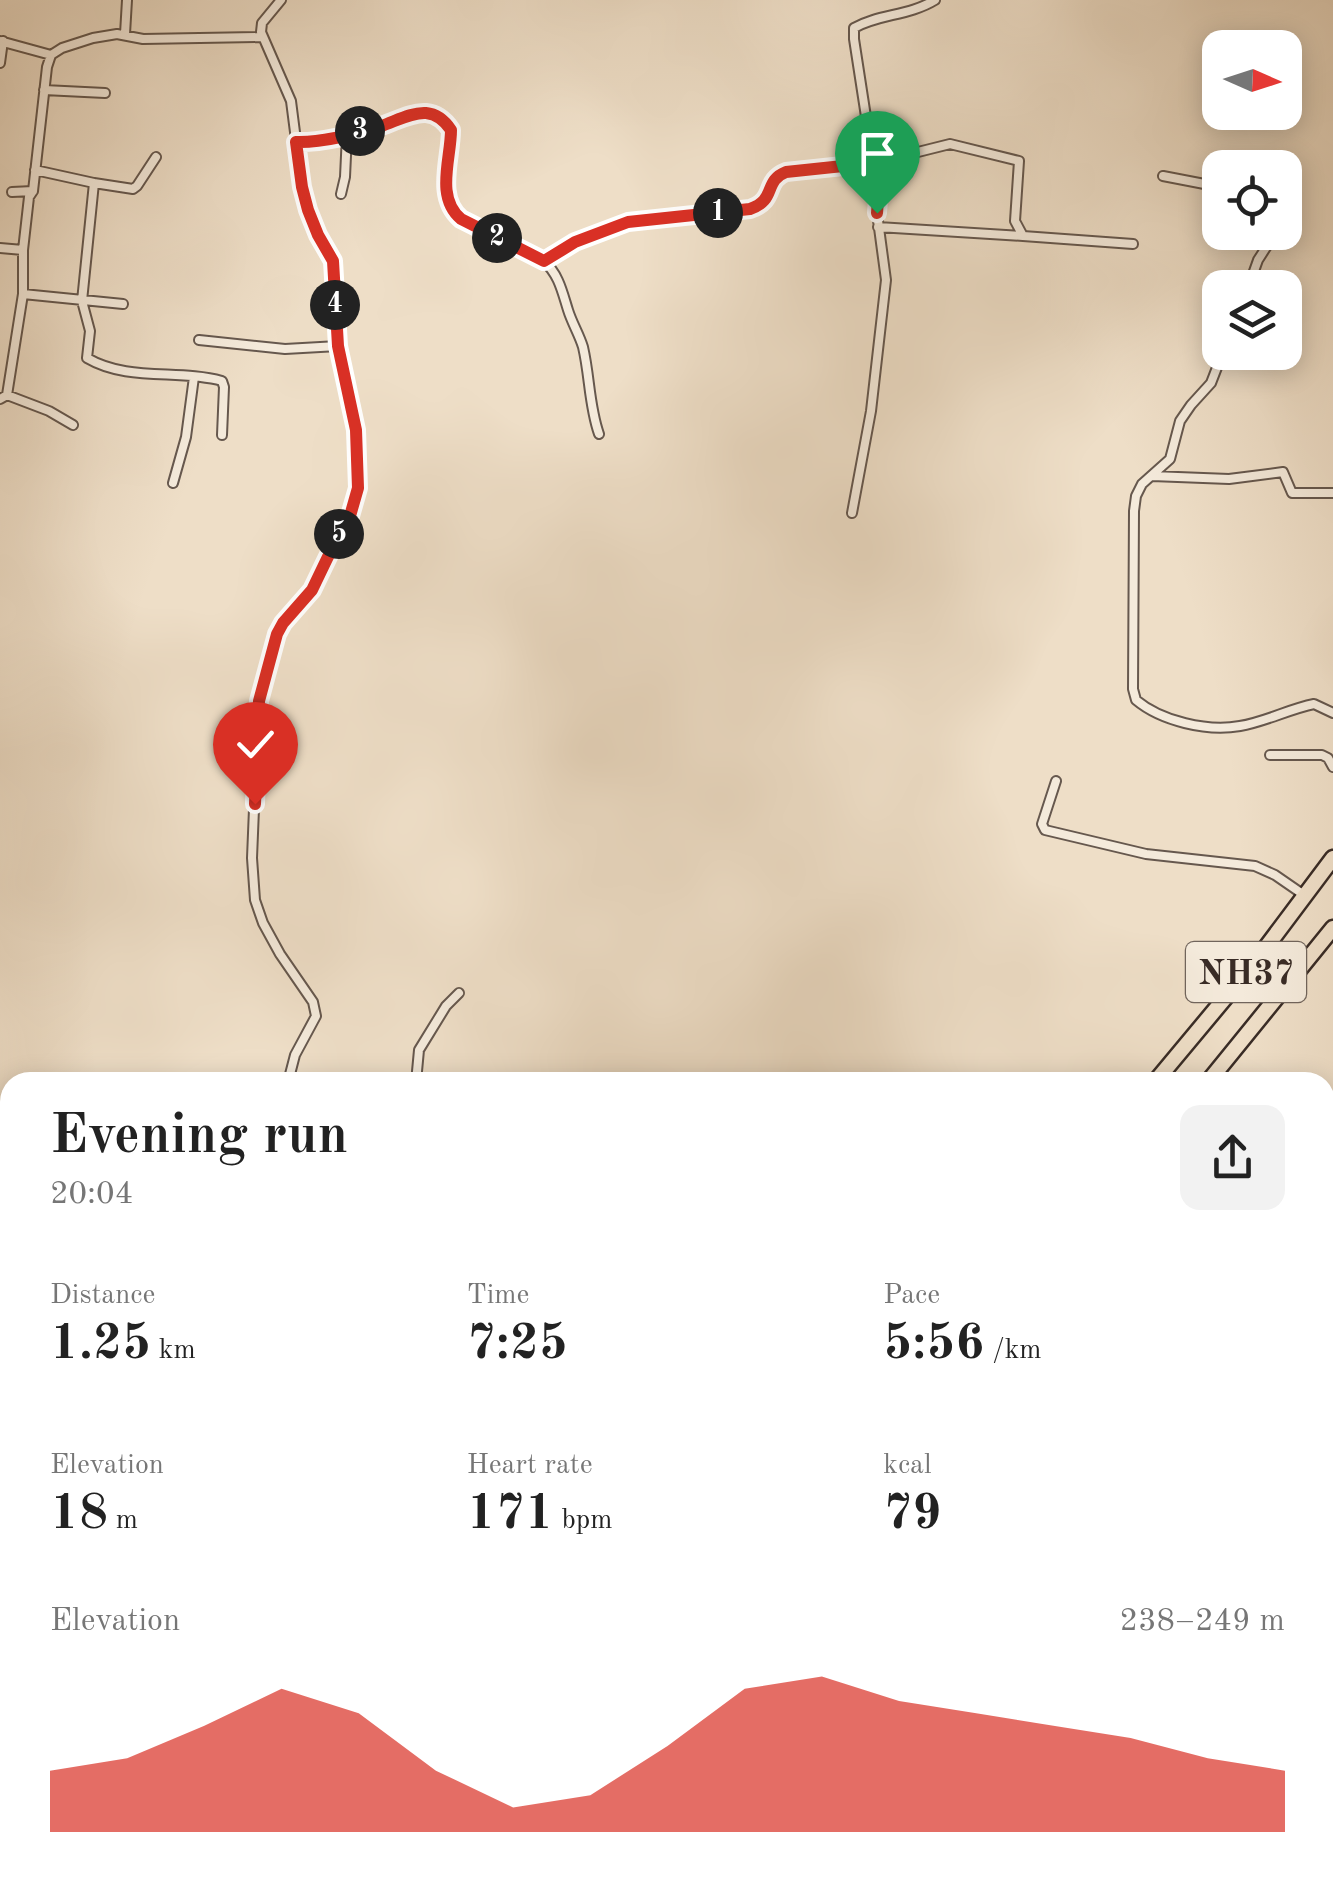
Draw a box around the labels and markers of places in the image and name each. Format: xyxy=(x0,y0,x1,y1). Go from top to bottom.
pin: 3 xyxy=(335,106,385,156)
pin xyxy=(835,111,920,214)
pin: 1 xyxy=(693,188,743,238)
pin: 2 xyxy=(472,213,522,263)
pin: 4 xyxy=(310,280,360,330)
pin: 5 xyxy=(314,509,364,559)
pin xyxy=(213,702,298,805)

